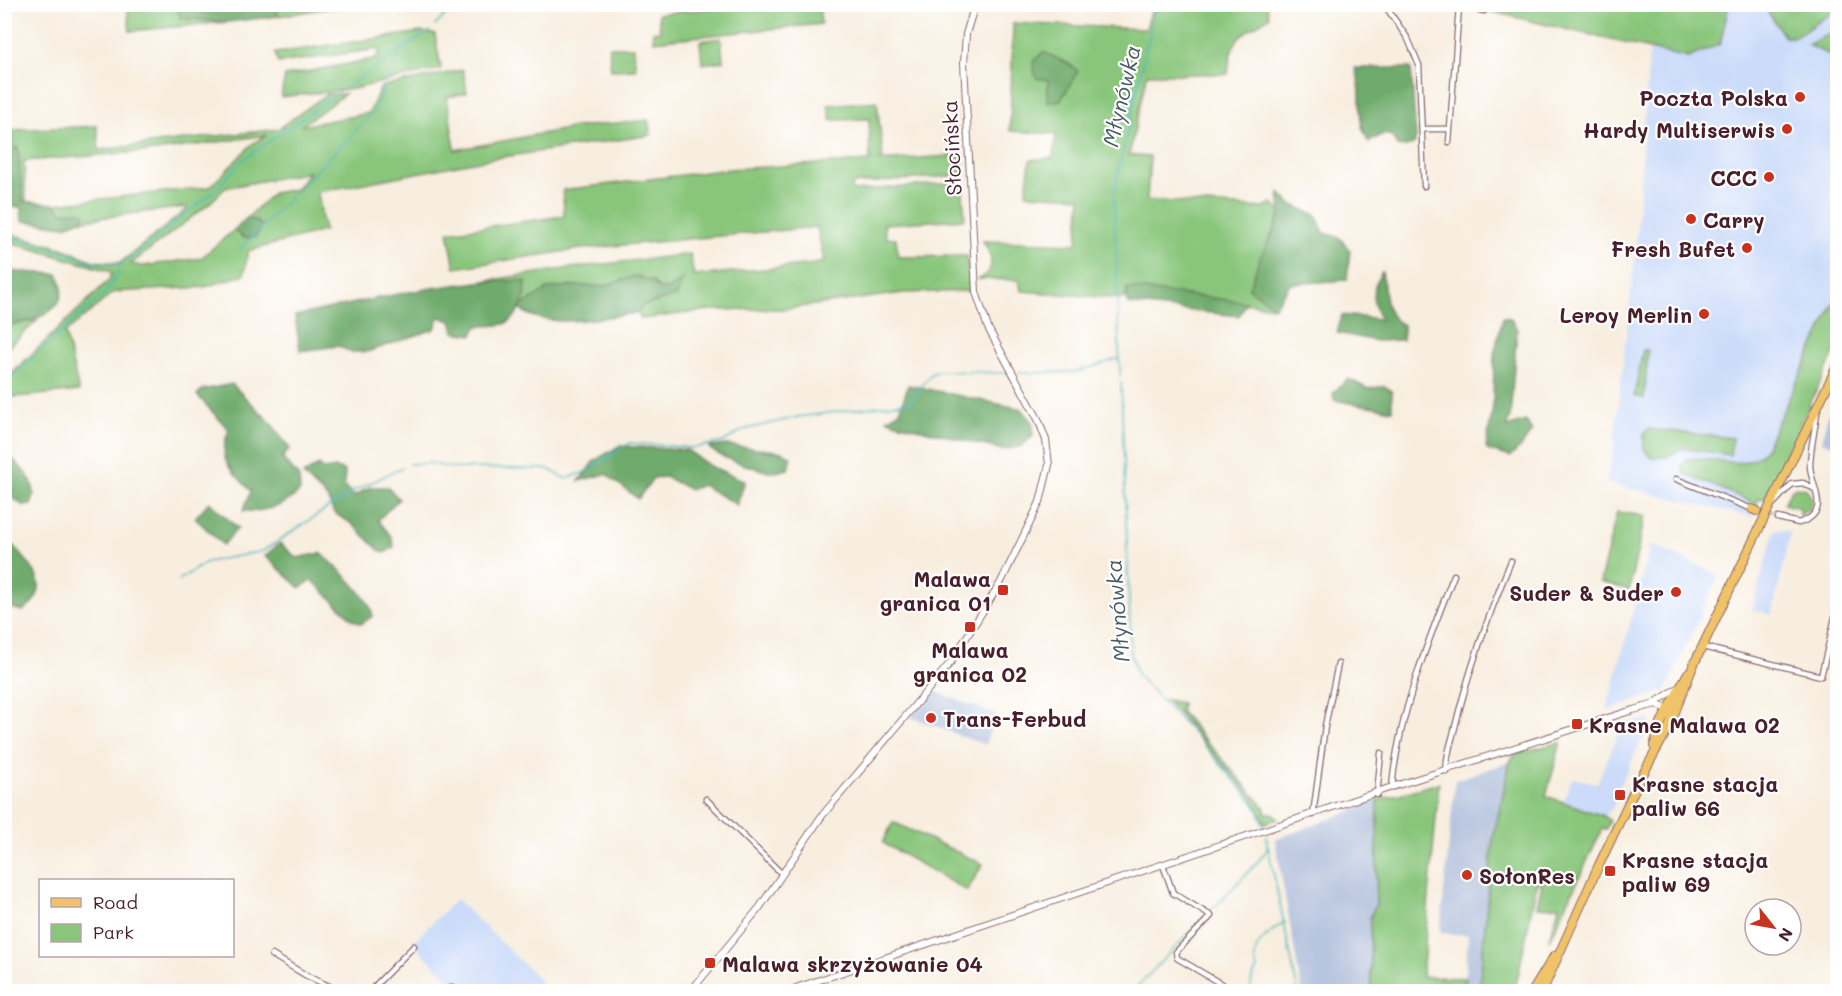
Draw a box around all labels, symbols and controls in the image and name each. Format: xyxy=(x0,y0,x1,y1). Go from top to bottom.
water label: Młynówka xyxy=(1095,42,1147,150)
place label: Poczta Polska xyxy=(1639,84,1788,111)
marker: Poczta Polska xyxy=(1793,90,1807,104)
street label: Słocińska xyxy=(935,100,967,196)
place label: Hardy Multiserwis xyxy=(1583,116,1775,144)
marker: Hardy Multiserwis xyxy=(1780,122,1794,136)
place label: CCC xyxy=(1710,164,1757,191)
marker: CCC xyxy=(1762,170,1776,184)
place label: Carry xyxy=(1703,206,1765,234)
marker: Carry xyxy=(1684,212,1698,226)
place label: Fresh Bufet xyxy=(1611,235,1735,262)
marker: Fresh Bufet xyxy=(1740,241,1754,255)
place label: Leroy Merlin xyxy=(1559,301,1692,329)
marker: Leroy Merlin xyxy=(1697,307,1711,321)
water label: Młynówka xyxy=(1098,558,1136,664)
place label: Malawa granica 01 xyxy=(880,565,991,616)
place label: Suder & Suder xyxy=(1509,579,1664,606)
marker: Malawa granica 01 xyxy=(996,583,1010,597)
marker: Suder & Suder xyxy=(1669,585,1683,599)
marker: Malawa granica 02 xyxy=(963,620,977,634)
place label: Malawa granica 02 xyxy=(913,636,1027,687)
place label: Trans-Ferbud xyxy=(943,705,1086,732)
marker: Trans-Ferbud xyxy=(924,711,938,725)
place label: Krasne Malawa 02 xyxy=(1589,711,1780,738)
marker: Krasne Malawa 02 xyxy=(1570,717,1584,731)
place label: Krasne stacja paliw 66 xyxy=(1632,770,1779,821)
marker: Krasne stacja paliw 66 xyxy=(1613,788,1627,802)
place label: Krasne stacja paliw 69 xyxy=(1622,846,1769,897)
place label: SołonRes xyxy=(1479,862,1575,889)
marker: Krasne stacja paliw 69 xyxy=(1603,864,1617,878)
marker: SołonRes xyxy=(1460,868,1474,882)
legend xyxy=(39,879,234,957)
text: Road xyxy=(93,890,138,914)
north arrow xyxy=(1743,897,1803,957)
text: Park xyxy=(93,920,134,944)
text: N xyxy=(1774,924,1798,946)
place label: Malawa skrzyżowanie 04 xyxy=(722,950,983,978)
marker: Malawa skrzyżowanie 04 xyxy=(703,956,717,970)

